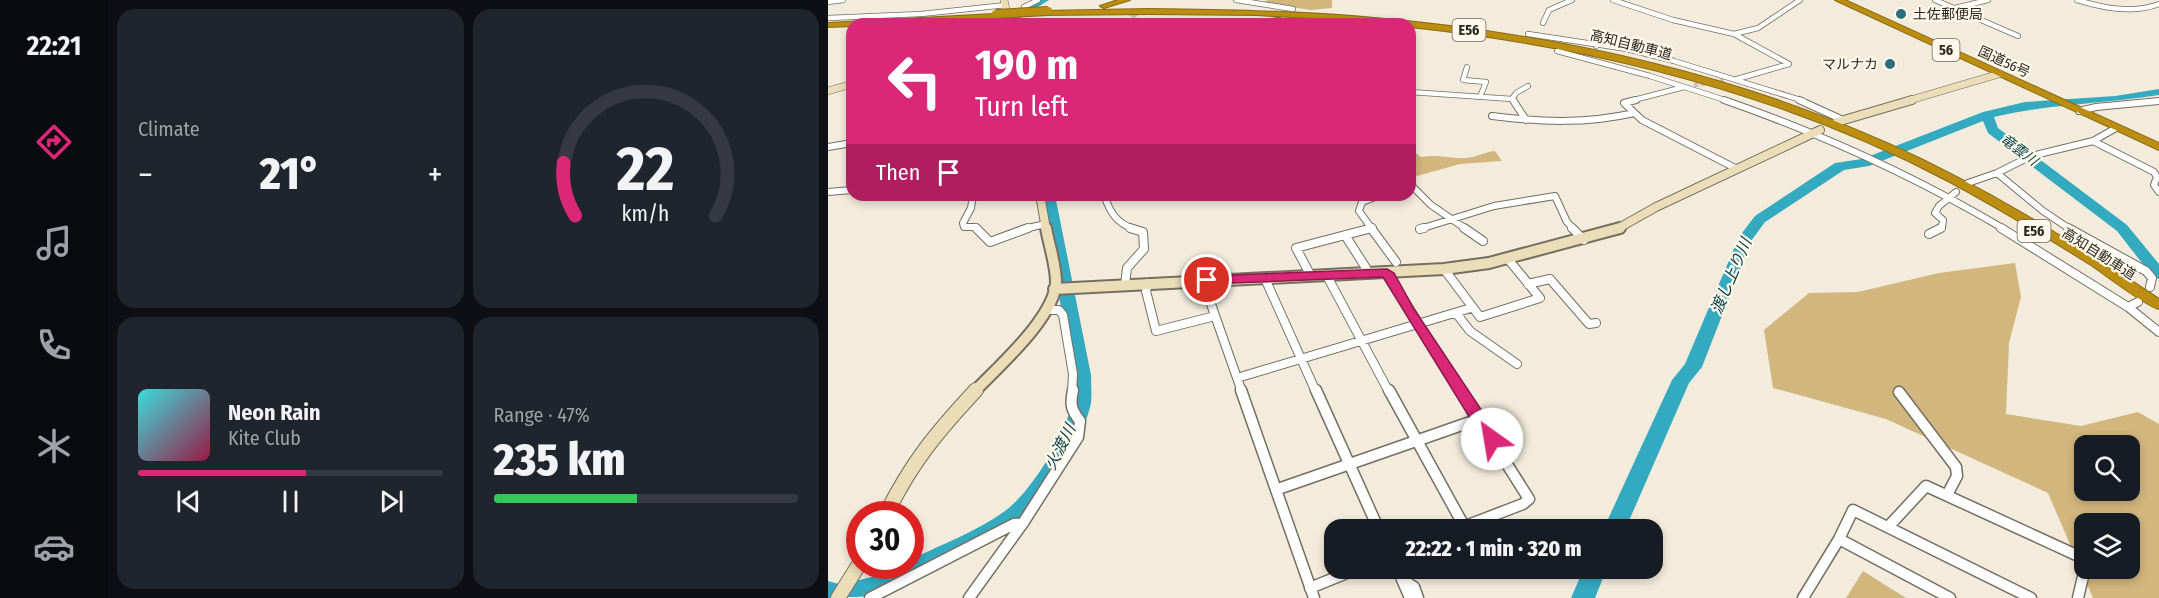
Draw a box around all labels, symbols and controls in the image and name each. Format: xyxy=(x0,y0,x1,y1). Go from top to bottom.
place label: 土佐郵便局 xyxy=(1913,6,1983,23)
marker: 土佐郵便局 xyxy=(1894,7,1908,21)
road number: E56 xyxy=(1452,19,1486,41)
street label: 高知自動車道 xyxy=(1588,27,1674,63)
text: 22:21 xyxy=(27,30,81,62)
road number: 56 xyxy=(1932,39,1960,61)
text: 190 m xyxy=(975,40,1078,90)
icon: left xyxy=(876,42,954,120)
street label: 国道56号 xyxy=(1975,43,2033,81)
place label: マルナカ xyxy=(1822,56,1878,73)
marker: マルナカ xyxy=(1883,57,1897,71)
text: Turn left xyxy=(975,91,1068,123)
text: Climate xyxy=(138,117,200,141)
icon: directions xyxy=(33,121,75,163)
water label: 竜雲川 xyxy=(1997,131,2042,171)
text: 22 xyxy=(616,132,675,207)
text: 21° xyxy=(260,147,321,201)
text: − xyxy=(138,155,153,195)
text: + xyxy=(427,155,442,195)
icon: arrive xyxy=(932,156,965,189)
text: Then xyxy=(876,159,920,186)
text: km/h xyxy=(622,201,670,227)
road number: E56 xyxy=(2018,220,2050,242)
icon: music xyxy=(33,222,75,264)
street label: 高知自動車道 xyxy=(2059,225,2139,283)
water label: 渡し上り川 xyxy=(1707,234,1756,317)
pin xyxy=(1181,254,1232,305)
icon: arrive xyxy=(1190,263,1223,296)
icon: phone xyxy=(33,324,75,366)
text: Neon Rain xyxy=(228,399,321,426)
text: Range · 47% xyxy=(494,403,590,427)
position arrow xyxy=(1460,407,1524,471)
water label: 火渡川 xyxy=(1041,420,1080,473)
icon: climate xyxy=(33,425,75,467)
text: Kite Club xyxy=(228,426,301,450)
text: 235 km xyxy=(494,433,626,487)
map controls xyxy=(2074,435,2140,579)
button: search xyxy=(2074,435,2140,501)
icon: previous xyxy=(172,485,205,518)
icon: pause xyxy=(274,485,307,518)
icon: next xyxy=(375,485,408,518)
speed limit sign: 30 xyxy=(846,501,924,579)
button: layers xyxy=(2074,513,2140,579)
icon: car xyxy=(33,526,75,568)
text: 22:22 · 1 min · 320 m xyxy=(1405,535,1582,562)

